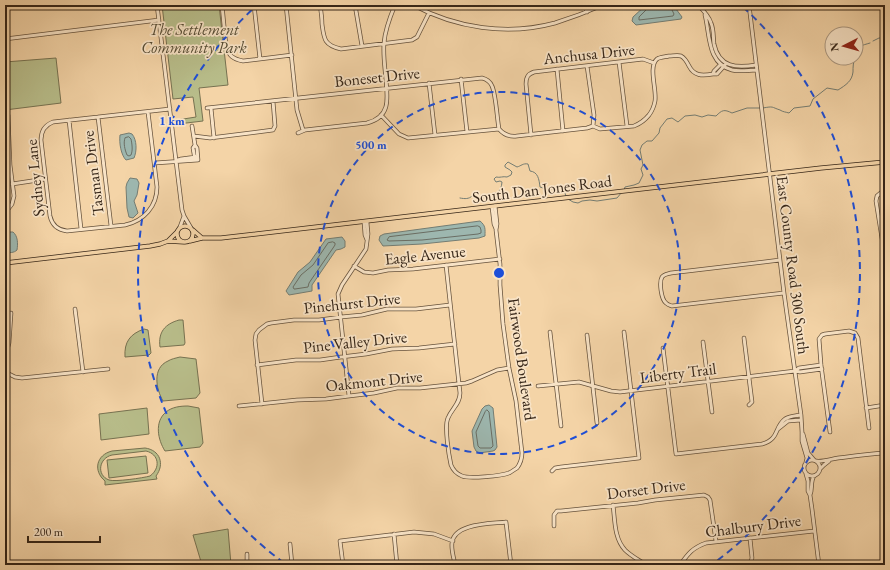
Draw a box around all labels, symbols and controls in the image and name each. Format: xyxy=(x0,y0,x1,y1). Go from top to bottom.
park label: The Settlement Community Park xyxy=(141,19,248,58)
north arrow xyxy=(824,26,864,66)
street label: Anchusa Drive xyxy=(541,39,636,69)
text: N xyxy=(827,42,841,52)
street label: Boneset Drive xyxy=(333,62,421,92)
text: 1 km xyxy=(159,113,185,129)
street label: Tasman Drive xyxy=(77,129,109,217)
text: 500 m xyxy=(355,137,387,153)
street label: Sydney Lane xyxy=(21,138,49,218)
street label: South Dan Jones Road xyxy=(471,170,614,208)
street label: East County Road 300 South xyxy=(772,174,814,356)
street label: Eagle Avenue xyxy=(384,240,466,270)
centre of rings xyxy=(492,266,506,280)
street label: Pinehurst Drive xyxy=(303,287,401,319)
street label: Fairwood Boulevard xyxy=(503,296,541,422)
street label: Pine Valley Drive xyxy=(302,326,408,358)
street label: Liberty Trail xyxy=(639,358,718,388)
street label: Oakmont Drive xyxy=(325,365,423,397)
street label: Dorset Drive xyxy=(605,474,687,504)
street label: Chalbury Drive xyxy=(704,510,802,542)
scale bar xyxy=(28,518,100,544)
text: 200 m xyxy=(34,524,64,540)

